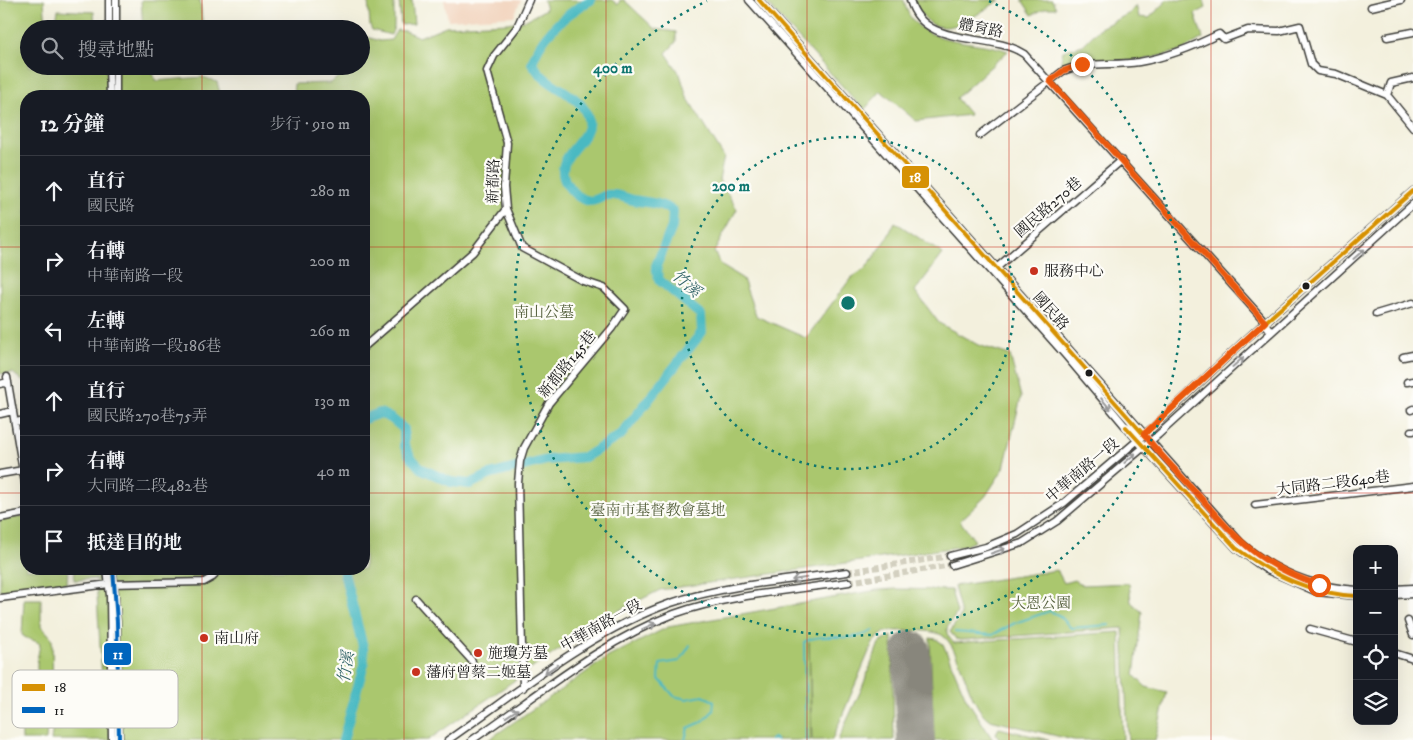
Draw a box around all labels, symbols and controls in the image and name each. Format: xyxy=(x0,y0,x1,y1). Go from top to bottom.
street label: 體育路 xyxy=(957,15,1005,42)
search box xyxy=(20,20,370,75)
icon: search xyxy=(38,34,66,62)
text: 搜尋地點 xyxy=(78,39,154,62)
route end xyxy=(1071,53,1094,76)
text: 400 m xyxy=(592,59,633,78)
text: 12 分鐘 xyxy=(40,112,105,138)
text: 步行 · 910 m xyxy=(269,114,350,134)
street label: 新都路 xyxy=(483,158,504,204)
line badge: 18 xyxy=(901,165,930,189)
text: 18 xyxy=(909,169,921,187)
text: 直行 xyxy=(87,170,125,193)
street label: 國民路270巷 xyxy=(1011,173,1086,242)
icon: ahead xyxy=(40,177,68,205)
text: 200 m xyxy=(712,177,751,196)
text: 280 m xyxy=(310,181,350,201)
text: 國民路 xyxy=(87,196,135,216)
text: 右轉 xyxy=(87,240,125,263)
icon: right xyxy=(40,247,68,275)
one-way arrow xyxy=(1352,248,1365,259)
text: 200 m xyxy=(309,251,350,271)
place label: 服務中心 xyxy=(1044,262,1104,281)
marker: 服務中心 xyxy=(1028,265,1040,277)
text: 中華南路一段 xyxy=(87,266,183,286)
water label: 竹溪 xyxy=(668,266,706,303)
unlabelled marker xyxy=(1301,281,1311,291)
street label: 國民路 xyxy=(1029,288,1073,334)
centre of rings xyxy=(839,294,857,312)
park label: 南山公墓 xyxy=(514,303,574,322)
text: 左轉 xyxy=(87,310,125,333)
icon: left xyxy=(40,317,68,345)
text: 260 m xyxy=(310,321,350,341)
street label: 新都路145巷 xyxy=(534,327,600,402)
text: 中華南路一段186巷 xyxy=(87,336,221,356)
one-way arrow xyxy=(1231,356,1244,368)
unlabelled marker xyxy=(1084,368,1094,378)
text: 直行 xyxy=(87,380,125,403)
icon: ahead xyxy=(40,387,68,415)
text: 130 m xyxy=(314,391,350,411)
one-way arrow xyxy=(1100,397,1112,410)
text: 國民路270巷75弄 xyxy=(87,406,208,426)
street label: 中華南路一段 xyxy=(1042,434,1123,507)
text: 右轉 xyxy=(87,450,125,473)
one-way arrow xyxy=(1123,453,1136,464)
icon: right xyxy=(40,457,68,485)
text: 40 m xyxy=(317,461,350,481)
street label: 大同路二段640巷 xyxy=(1275,467,1391,500)
text: 大同路二段482巷 xyxy=(87,476,208,496)
park label: 臺南市基督教會墓地 xyxy=(590,501,726,520)
icon: arrive xyxy=(40,527,68,555)
text: 抵達目的地 xyxy=(87,532,182,555)
map controls xyxy=(1353,545,1398,725)
button: + xyxy=(1353,545,1398,590)
one-way arrow xyxy=(990,546,1006,555)
route start xyxy=(1308,574,1331,597)
one-way arrow xyxy=(791,575,807,585)
button: − xyxy=(1353,590,1398,635)
park label: 大恩公園 xyxy=(1011,594,1071,613)
street label: 中華南路一段 xyxy=(557,595,645,656)
one-way arrow xyxy=(641,620,656,630)
place label: 南山府 xyxy=(214,629,259,648)
marker: 南山府 xyxy=(198,632,210,644)
button: locate xyxy=(1353,635,1398,680)
line badge: 11 xyxy=(103,642,132,666)
place label: 施瓊芳墓 xyxy=(488,644,548,663)
text: 11 xyxy=(113,646,123,664)
marker: 施瓊芳墓 xyxy=(472,647,484,659)
water label: 竹溪 xyxy=(334,648,359,685)
place label: 藩府曾蔡二姬墓 xyxy=(426,663,531,682)
one-way arrow xyxy=(544,664,558,674)
marker: 藩府曾蔡二姬墓 xyxy=(410,666,422,678)
legend xyxy=(12,670,178,728)
text: 18 xyxy=(54,679,66,697)
button: layers xyxy=(1353,680,1398,725)
text: 11 xyxy=(54,702,64,720)
one-way arrow xyxy=(505,708,519,718)

